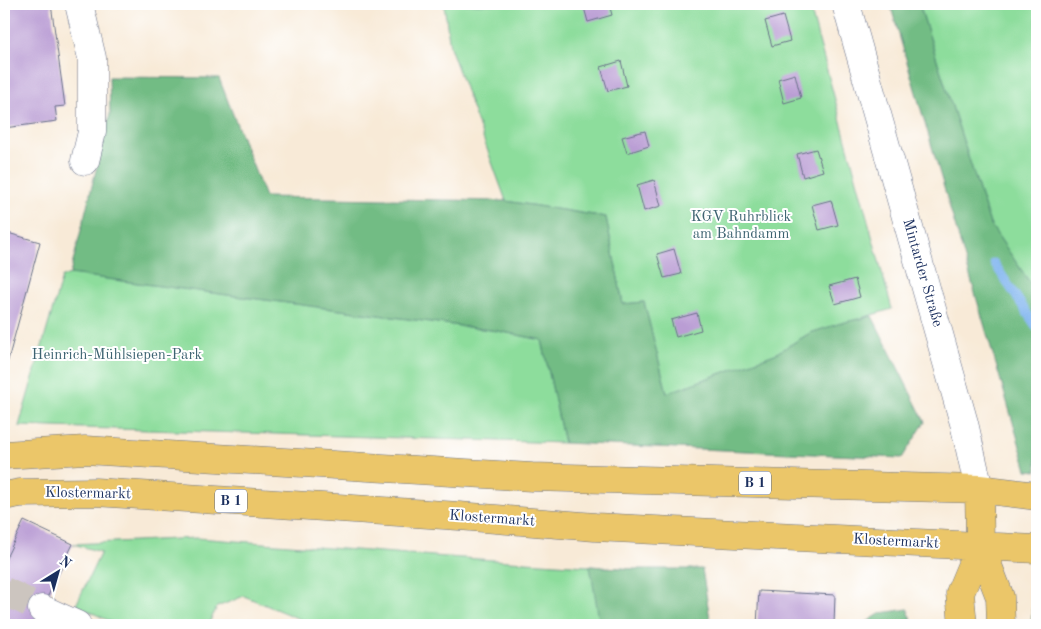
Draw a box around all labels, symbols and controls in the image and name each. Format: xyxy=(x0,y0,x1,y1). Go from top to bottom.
park label: KGV Ruhrblick am Bahndamm xyxy=(691,210,791,242)
street label: Mintarder Straße xyxy=(899,217,945,329)
park label: Heinrich-Mühlsiepen-Park xyxy=(32,348,203,363)
road number: B 1 xyxy=(739,472,771,494)
street label: Klostermarkt xyxy=(45,486,131,502)
road number: B 1 xyxy=(215,490,247,512)
street label: Klostermarkt xyxy=(448,509,536,529)
street label: Klostermarkt xyxy=(853,532,939,552)
north arrow xyxy=(32,546,82,596)
text: N xyxy=(57,554,74,571)

